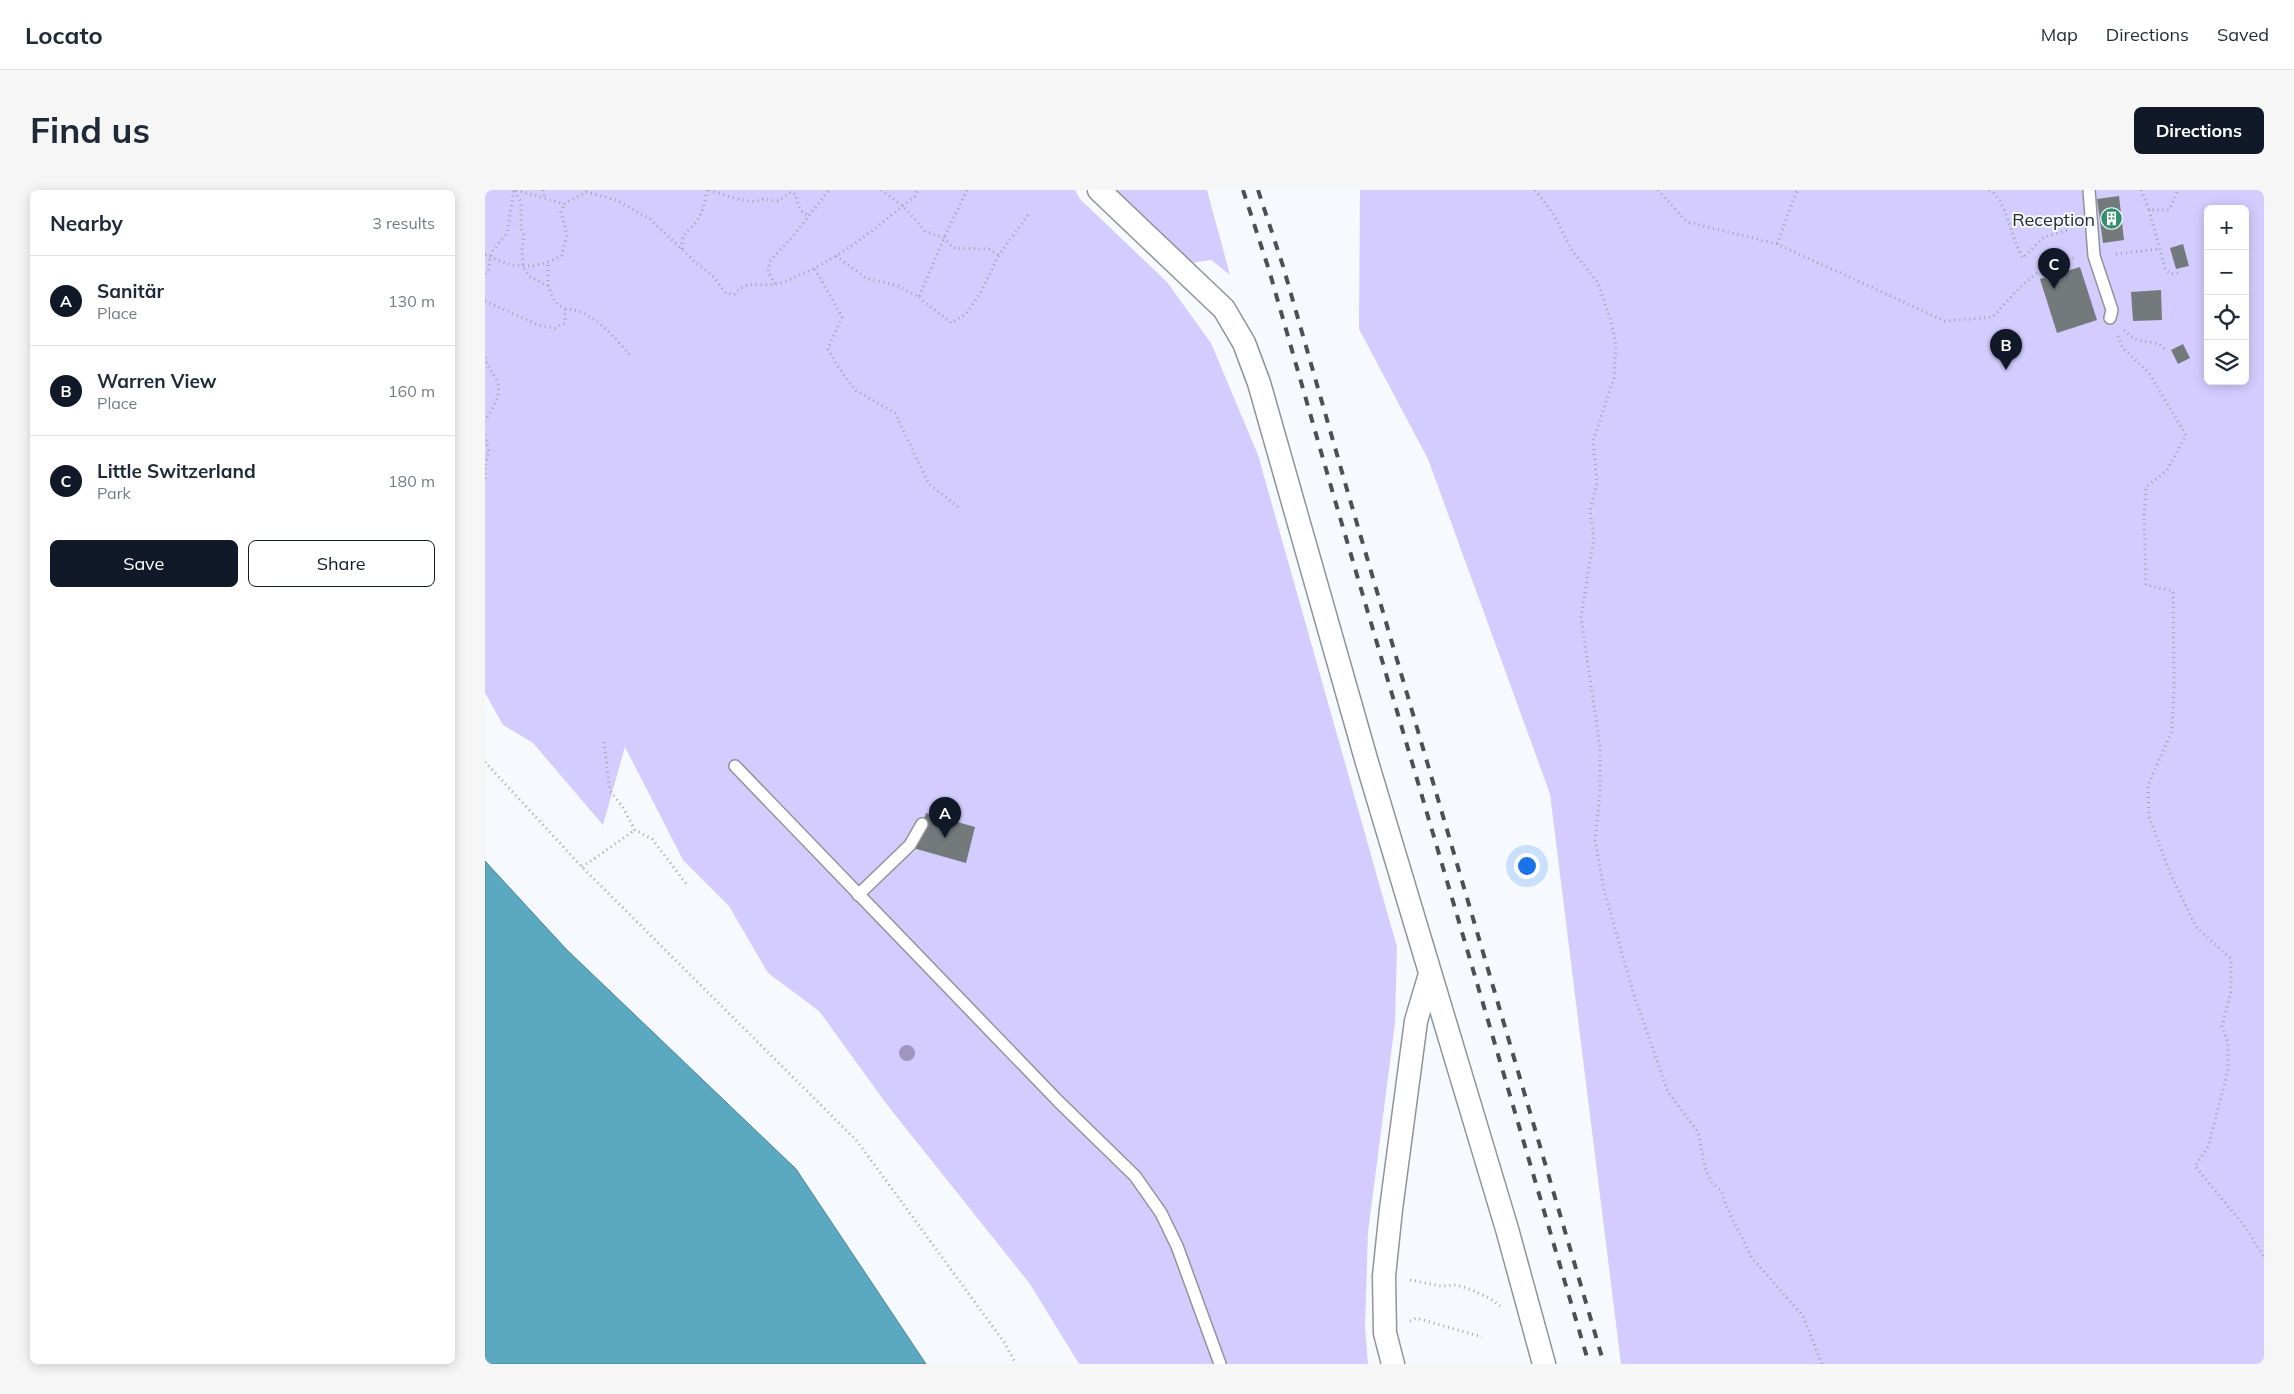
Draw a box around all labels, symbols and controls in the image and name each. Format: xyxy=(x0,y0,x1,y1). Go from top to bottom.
text: Locato xyxy=(25,20,103,50)
text: Map xyxy=(2041,23,2078,46)
text: Directions xyxy=(2106,23,2189,46)
text: Saved xyxy=(2217,23,2269,46)
button: Directions xyxy=(2134,107,2264,154)
text: Find us xyxy=(30,108,150,152)
map controls xyxy=(2204,205,2249,385)
button: + xyxy=(2204,205,2249,250)
building icon: Reception xyxy=(2099,207,2123,231)
place label: Reception xyxy=(2012,208,2095,231)
text: Nearby xyxy=(50,210,123,236)
text: 3 results xyxy=(372,213,435,233)
pin: C xyxy=(2038,248,2070,289)
button: − xyxy=(2204,250,2249,295)
text: Sanitär xyxy=(97,279,164,303)
text: A xyxy=(60,291,72,311)
text: 130 m xyxy=(388,291,435,311)
button: locate xyxy=(2204,295,2249,340)
text: Place xyxy=(97,303,137,323)
pin: B xyxy=(1990,329,2022,370)
button: layers xyxy=(2204,340,2249,385)
text: Warren View xyxy=(97,369,217,393)
text: B xyxy=(60,381,72,401)
text: 160 m xyxy=(388,381,435,401)
text: Place xyxy=(97,393,137,413)
text: Little Switzerland xyxy=(97,459,256,483)
text: C xyxy=(61,471,71,491)
text: 180 m xyxy=(388,471,435,491)
text: Park xyxy=(97,483,131,503)
button: Save xyxy=(50,540,238,587)
button: Share xyxy=(248,540,435,587)
pin: A xyxy=(929,797,961,838)
your location xyxy=(1514,853,1540,879)

